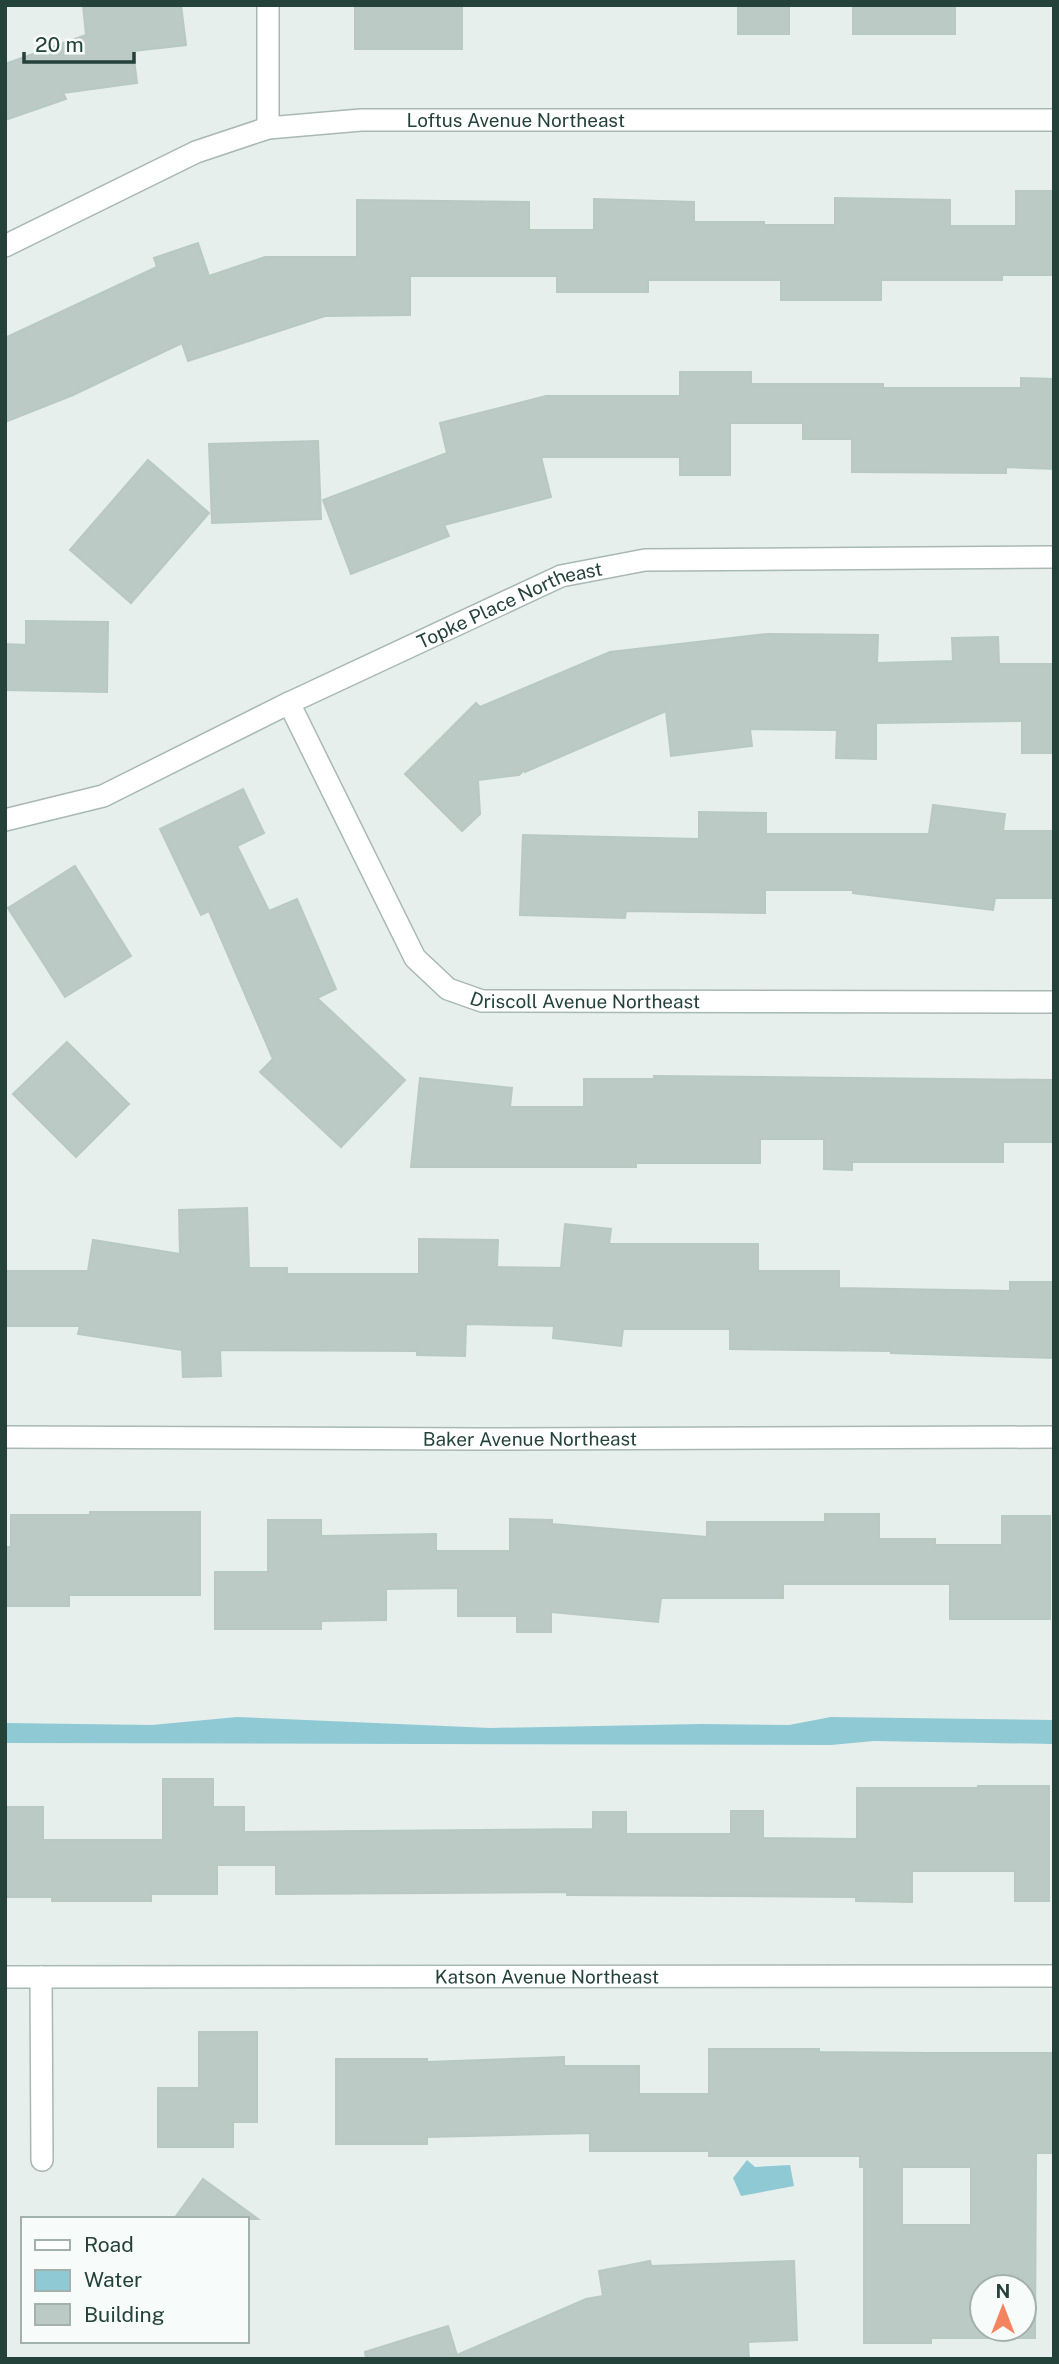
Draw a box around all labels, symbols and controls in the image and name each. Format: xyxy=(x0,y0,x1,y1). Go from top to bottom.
scale bar xyxy=(24,21,135,65)
text: 20 m xyxy=(35,32,84,57)
street label: Loftus Avenue Northeast xyxy=(407,109,625,131)
street label: Topke Place Northeast xyxy=(413,557,604,653)
street label: Driscoll Avenue Northeast xyxy=(467,987,700,1012)
street label: Baker Avenue Northeast xyxy=(423,1427,637,1450)
street label: Katson Avenue Northeast xyxy=(435,1965,659,1988)
legend xyxy=(21,2217,248,2343)
text: Road xyxy=(84,2232,134,2257)
text: Water xyxy=(84,2267,142,2292)
north arrow xyxy=(968,2273,1038,2343)
text: N xyxy=(996,2280,1010,2302)
text: Building xyxy=(84,2302,165,2327)

